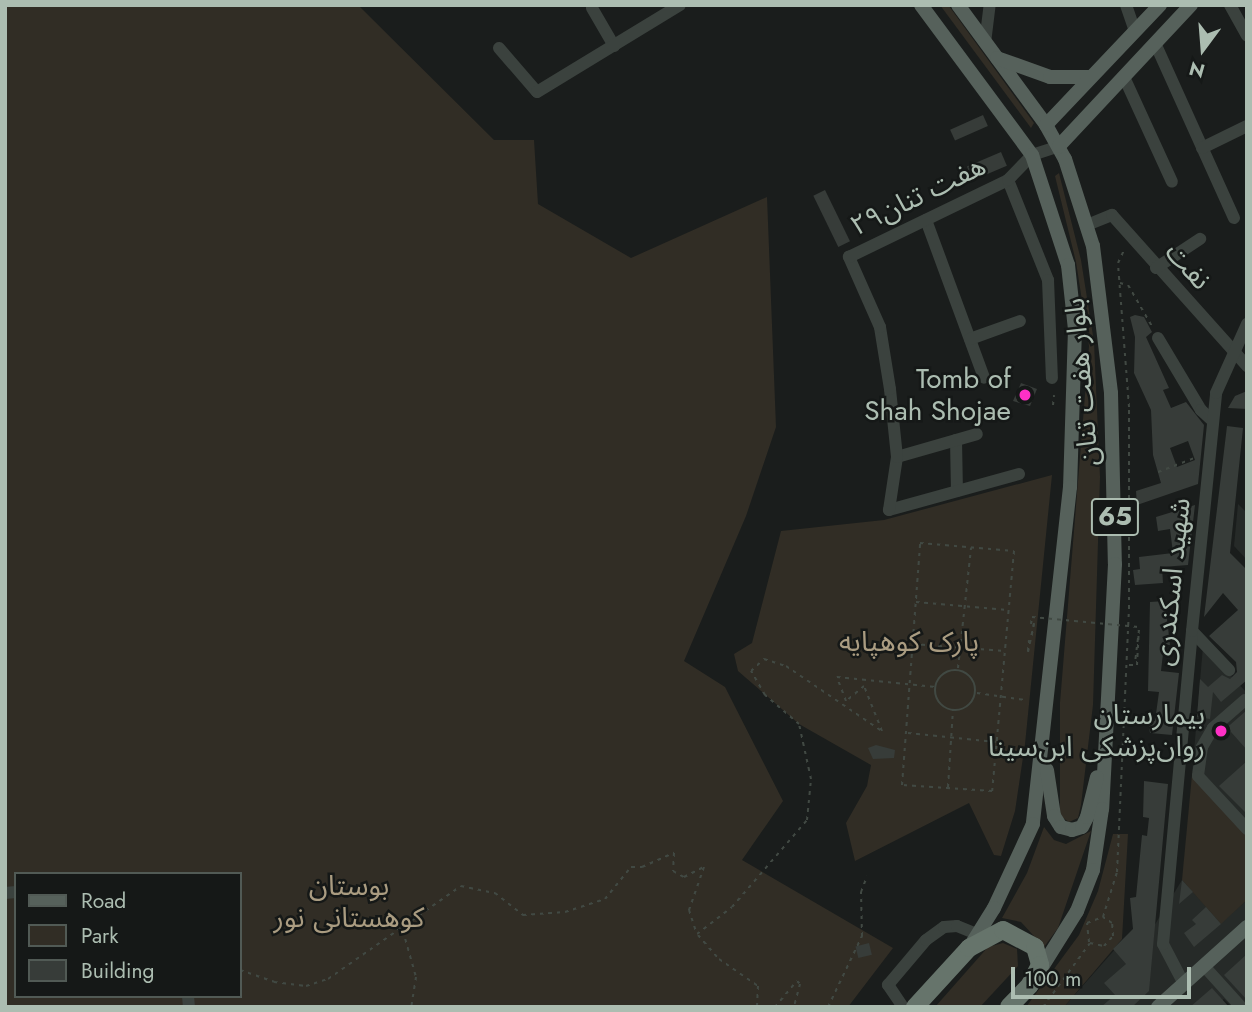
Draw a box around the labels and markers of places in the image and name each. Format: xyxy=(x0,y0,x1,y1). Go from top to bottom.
place label: Tomb of Shah Shojae xyxy=(864,362,1011,428)
marker: Tomb of Shah Shojae xyxy=(1017,387,1033,403)
place label: بیمارستان روان‌پزشکی ابن‌سینا xyxy=(988,698,1205,764)
marker: بیمارستان روان‌پزشکی ابن‌سینا xyxy=(1211,721,1231,741)

